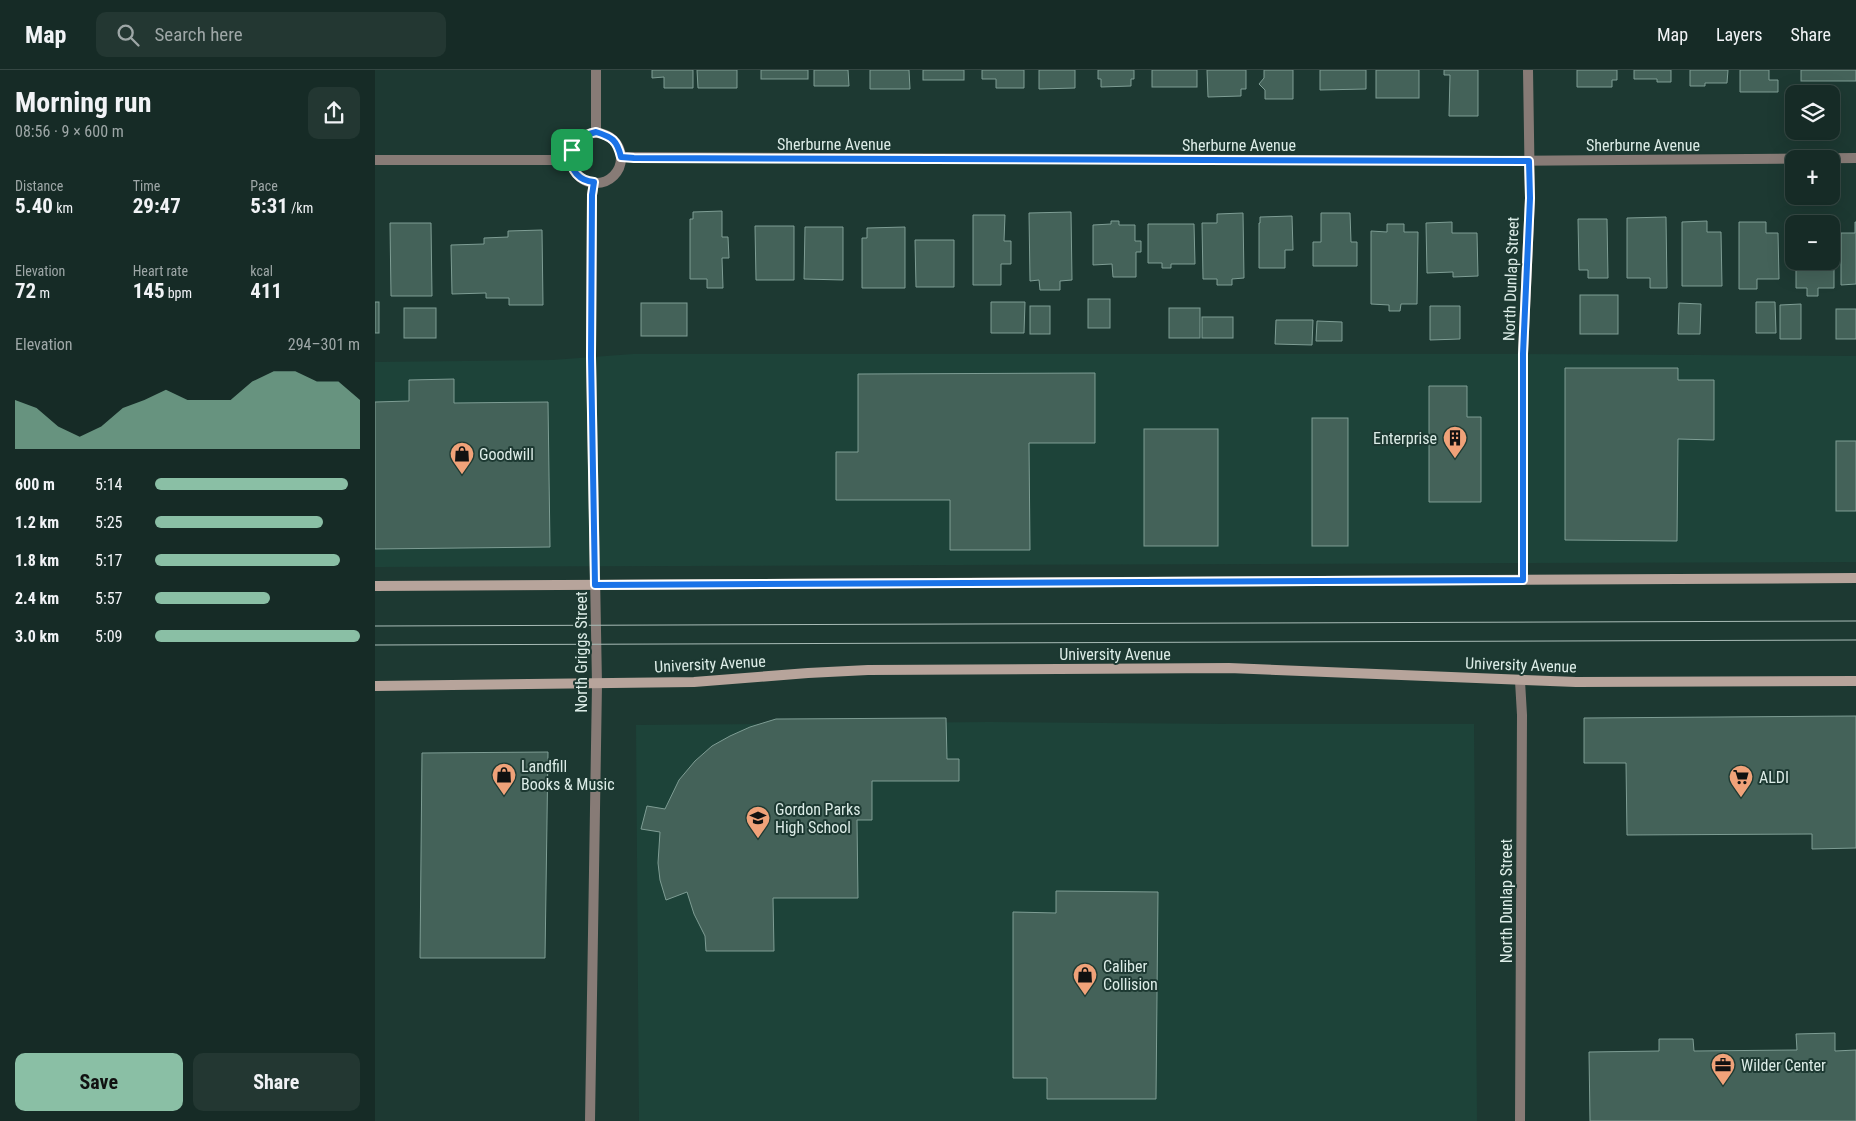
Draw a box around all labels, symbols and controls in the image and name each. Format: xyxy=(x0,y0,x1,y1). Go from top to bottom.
search box xyxy=(96,12,446,57)
text: Map xyxy=(25,21,66,49)
icon: search xyxy=(114,21,142,49)
text: Search here xyxy=(154,23,243,46)
text: Map xyxy=(1657,24,1688,45)
text: Layers xyxy=(1716,24,1763,45)
text: Share xyxy=(1791,24,1831,45)
map controls xyxy=(1785,85,1840,270)
button: layers xyxy=(1785,85,1840,140)
text: Morning run xyxy=(15,86,151,119)
button: share xyxy=(308,87,360,139)
text: 08:56 · 9 × 600 m xyxy=(15,122,124,141)
pin xyxy=(551,129,593,171)
street label: Sherburne Avenue xyxy=(777,135,891,154)
icon: arrive xyxy=(558,136,586,164)
street label: Sherburne Avenue xyxy=(1182,136,1296,155)
street label: Sherburne Avenue xyxy=(1586,136,1700,155)
button: + xyxy=(1785,150,1840,205)
text: Distance xyxy=(15,178,63,194)
text: Time xyxy=(133,178,160,194)
text: Pace xyxy=(250,178,278,194)
text: 5.40 xyxy=(15,194,53,218)
text: 29:47 xyxy=(133,194,181,218)
text: 5:31 xyxy=(250,194,288,218)
text: km xyxy=(53,200,73,216)
text: /km xyxy=(288,200,313,216)
button: − xyxy=(1785,215,1840,270)
street label: North Dunlap Street xyxy=(1499,216,1523,341)
text: Elevation xyxy=(15,263,65,279)
text: Heart rate xyxy=(133,263,188,279)
text: kcal xyxy=(250,263,273,279)
text: 72 xyxy=(15,279,36,303)
text: 145 xyxy=(133,279,165,303)
text: 411 xyxy=(250,279,282,303)
text: m xyxy=(36,285,50,301)
text: bpm xyxy=(165,285,192,301)
text: Elevation xyxy=(15,335,73,354)
text: 294–301 m xyxy=(288,335,360,354)
building icon: Enterprise xyxy=(1442,425,1468,459)
place label: Enterprise xyxy=(1373,429,1437,448)
shop icon: Goodwill xyxy=(449,441,475,475)
place label: Goodwill xyxy=(479,445,534,464)
text: 600 m xyxy=(15,475,55,494)
text: 5:14 xyxy=(95,475,122,494)
text: 1.2 km xyxy=(15,513,59,532)
text: 5:25 xyxy=(95,513,122,532)
text: 1.8 km xyxy=(15,551,59,570)
text: 5:17 xyxy=(95,551,122,570)
text: 2.4 km xyxy=(15,589,59,608)
text: 5:57 xyxy=(95,589,122,608)
street label: North Griggs Street xyxy=(572,591,591,713)
text: 3.0 km xyxy=(15,627,59,646)
text: 5:09 xyxy=(95,627,122,646)
street label: University Avenue xyxy=(1059,645,1171,664)
street label: University Avenue xyxy=(654,652,766,676)
street label: University Avenue xyxy=(1465,654,1577,676)
place label: Landfill Books & Music xyxy=(521,757,615,794)
shop icon: Landfill Books & Music xyxy=(491,762,517,796)
supermarket icon: ALDI xyxy=(1728,764,1754,798)
place label: ALDI xyxy=(1759,768,1789,787)
place label: Gordon Parks High School xyxy=(775,800,860,837)
school or university icon: Gordon Parks High School xyxy=(745,805,771,839)
street label: North Dunlap Street xyxy=(1497,839,1516,963)
place label: Caliber Collision xyxy=(1103,957,1158,994)
shop icon: Caliber Collision xyxy=(1072,962,1098,996)
office icon: Wilder Center xyxy=(1710,1052,1736,1086)
button: Save xyxy=(15,1053,183,1111)
button: Share xyxy=(193,1053,360,1111)
place label: Wilder Center xyxy=(1741,1056,1826,1075)

